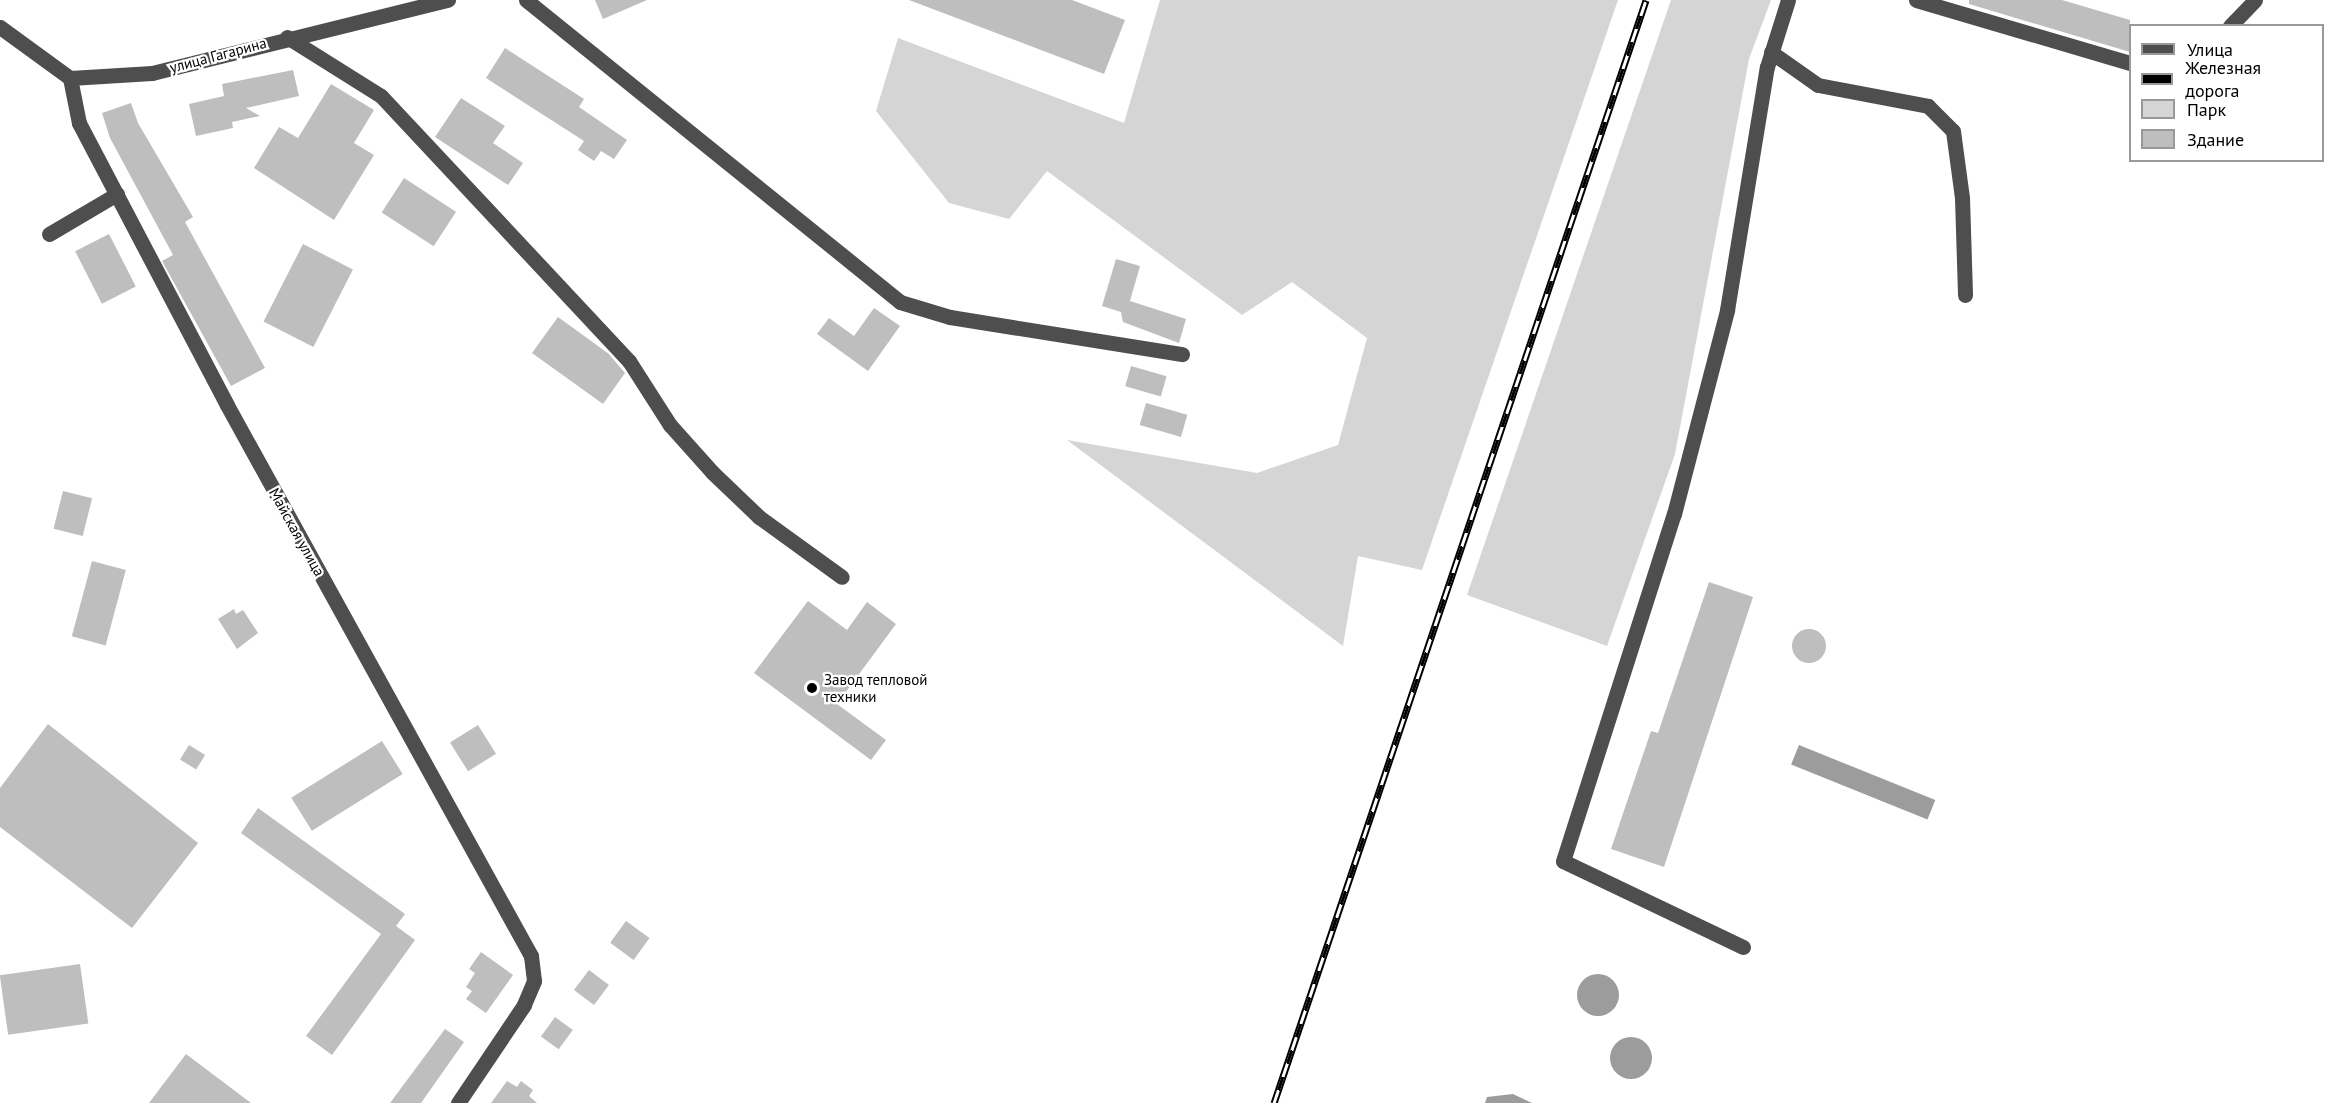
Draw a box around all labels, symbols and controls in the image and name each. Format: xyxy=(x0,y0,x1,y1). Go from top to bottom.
legend xyxy=(2129,24,2324,162)
street label: улица Гагарина xyxy=(168,33,268,77)
text: Улица xyxy=(2187,38,2233,61)
text: Железная дорога xyxy=(2185,56,2261,102)
text: Парк xyxy=(2187,98,2226,121)
text: Здание xyxy=(2187,128,2244,151)
street label: Майская улица xyxy=(265,485,329,579)
place label: Завод тепловой техники xyxy=(824,670,928,705)
marker: Завод тепловой техники xyxy=(805,681,819,695)

